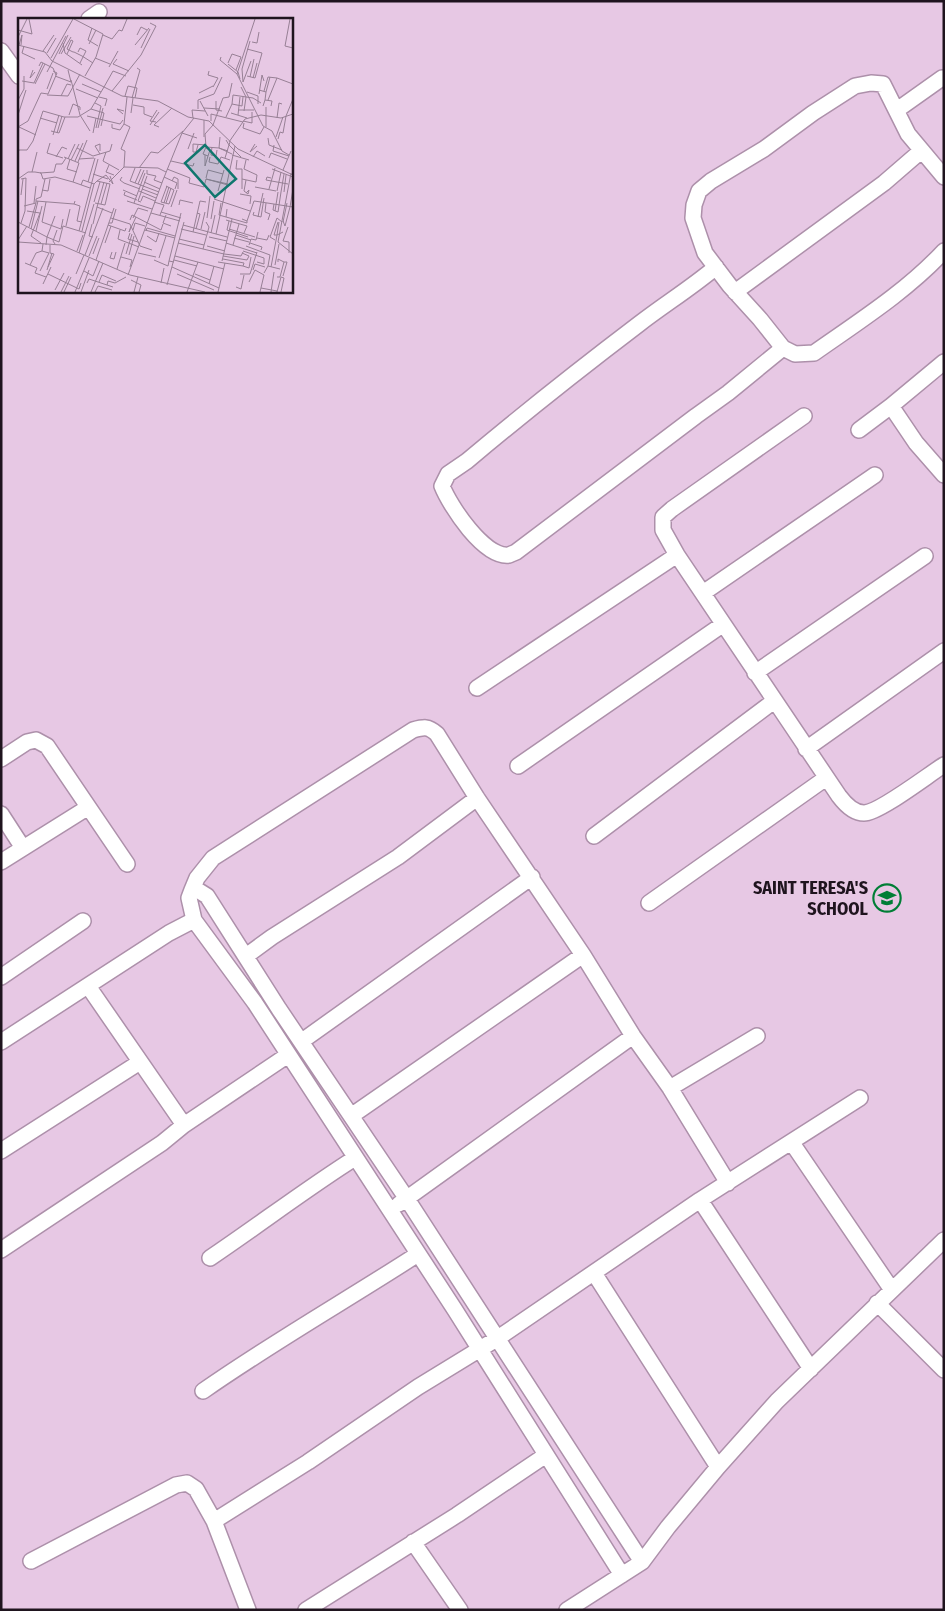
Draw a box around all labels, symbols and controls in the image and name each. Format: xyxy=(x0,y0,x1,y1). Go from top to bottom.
inset map xyxy=(18,18,292,292)
place label: SAINT TERESA'S SCHOOL xyxy=(753,877,869,920)
school or university icon: SAINT TERESA'S SCHOOL xyxy=(872,883,902,913)

